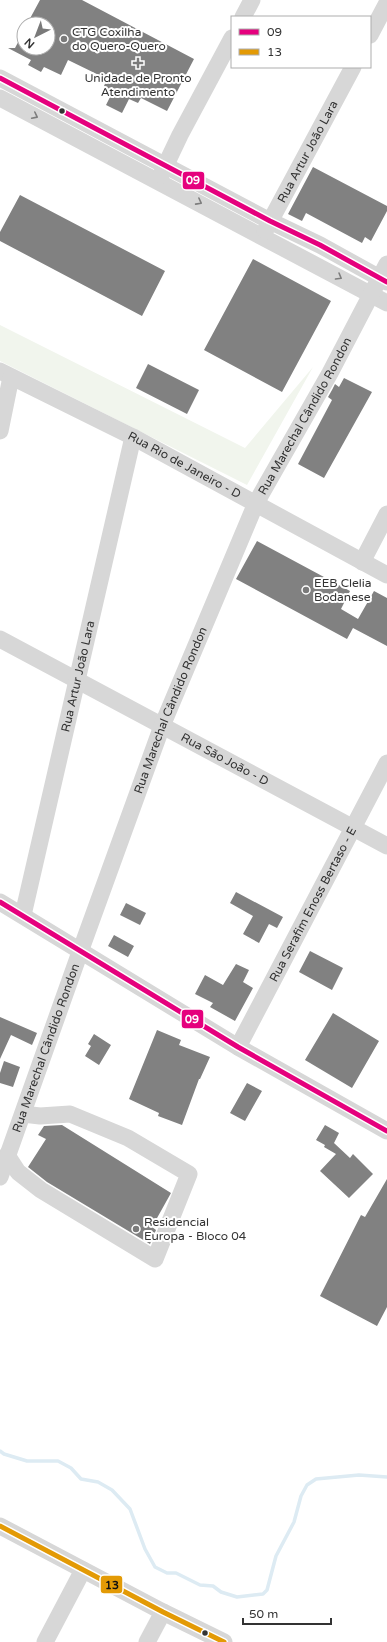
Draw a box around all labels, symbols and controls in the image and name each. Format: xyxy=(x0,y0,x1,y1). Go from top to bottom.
north arrow xyxy=(16,16,56,56)
legend xyxy=(231,16,371,68)
place label: CTG Coxilha do Quero-Quero xyxy=(72,25,166,53)
text: 09 xyxy=(267,25,282,39)
marker: CTG Coxilha do Quero-Quero xyxy=(59,34,69,44)
text: N xyxy=(22,35,37,51)
text: 13 xyxy=(267,45,282,59)
marker: Unidade de Pronto Atendimento xyxy=(132,57,144,69)
place label: Unidade de Pronto Atendimento xyxy=(84,71,192,99)
street label: Rua Artur João Lara xyxy=(274,98,341,205)
unlabelled marker xyxy=(57,106,67,116)
one-way arrow xyxy=(30,111,38,119)
line badge: 09 xyxy=(182,171,205,190)
text: 09 xyxy=(186,174,200,187)
one-way arrow xyxy=(195,198,202,205)
one-way arrow xyxy=(334,272,342,280)
street label: Rua Marechal Cândido Rondon xyxy=(255,335,354,497)
street label: Rua Rio de Janeiro - D xyxy=(126,429,243,501)
place label: EEB Clelia Bodanese xyxy=(314,576,372,604)
marker: EEB Clelia Bodanese xyxy=(301,585,311,595)
street label: Rua Artur João Lara xyxy=(58,619,98,733)
street label: Rua Marechal Cândido Rondon xyxy=(131,625,210,795)
street label: Rua São João - D xyxy=(179,730,271,788)
street label: Rua Serafim Enoss Bertaso - E xyxy=(266,824,359,984)
street label: Rua Marechal Cândido Rondon xyxy=(9,962,82,1134)
line badge: 09 xyxy=(181,1009,204,1029)
text: 09 xyxy=(185,1013,199,1026)
place label: Residencial Europa - Bloco 04 xyxy=(144,1215,247,1243)
marker: Residencial Europa - Bloco 04 xyxy=(131,1224,141,1234)
line badge: 13 xyxy=(100,1575,123,1594)
text: 13 xyxy=(105,1579,119,1592)
scale bar xyxy=(243,1600,331,1626)
text: 50 m xyxy=(249,1607,278,1621)
unlabelled marker xyxy=(200,1628,210,1638)

